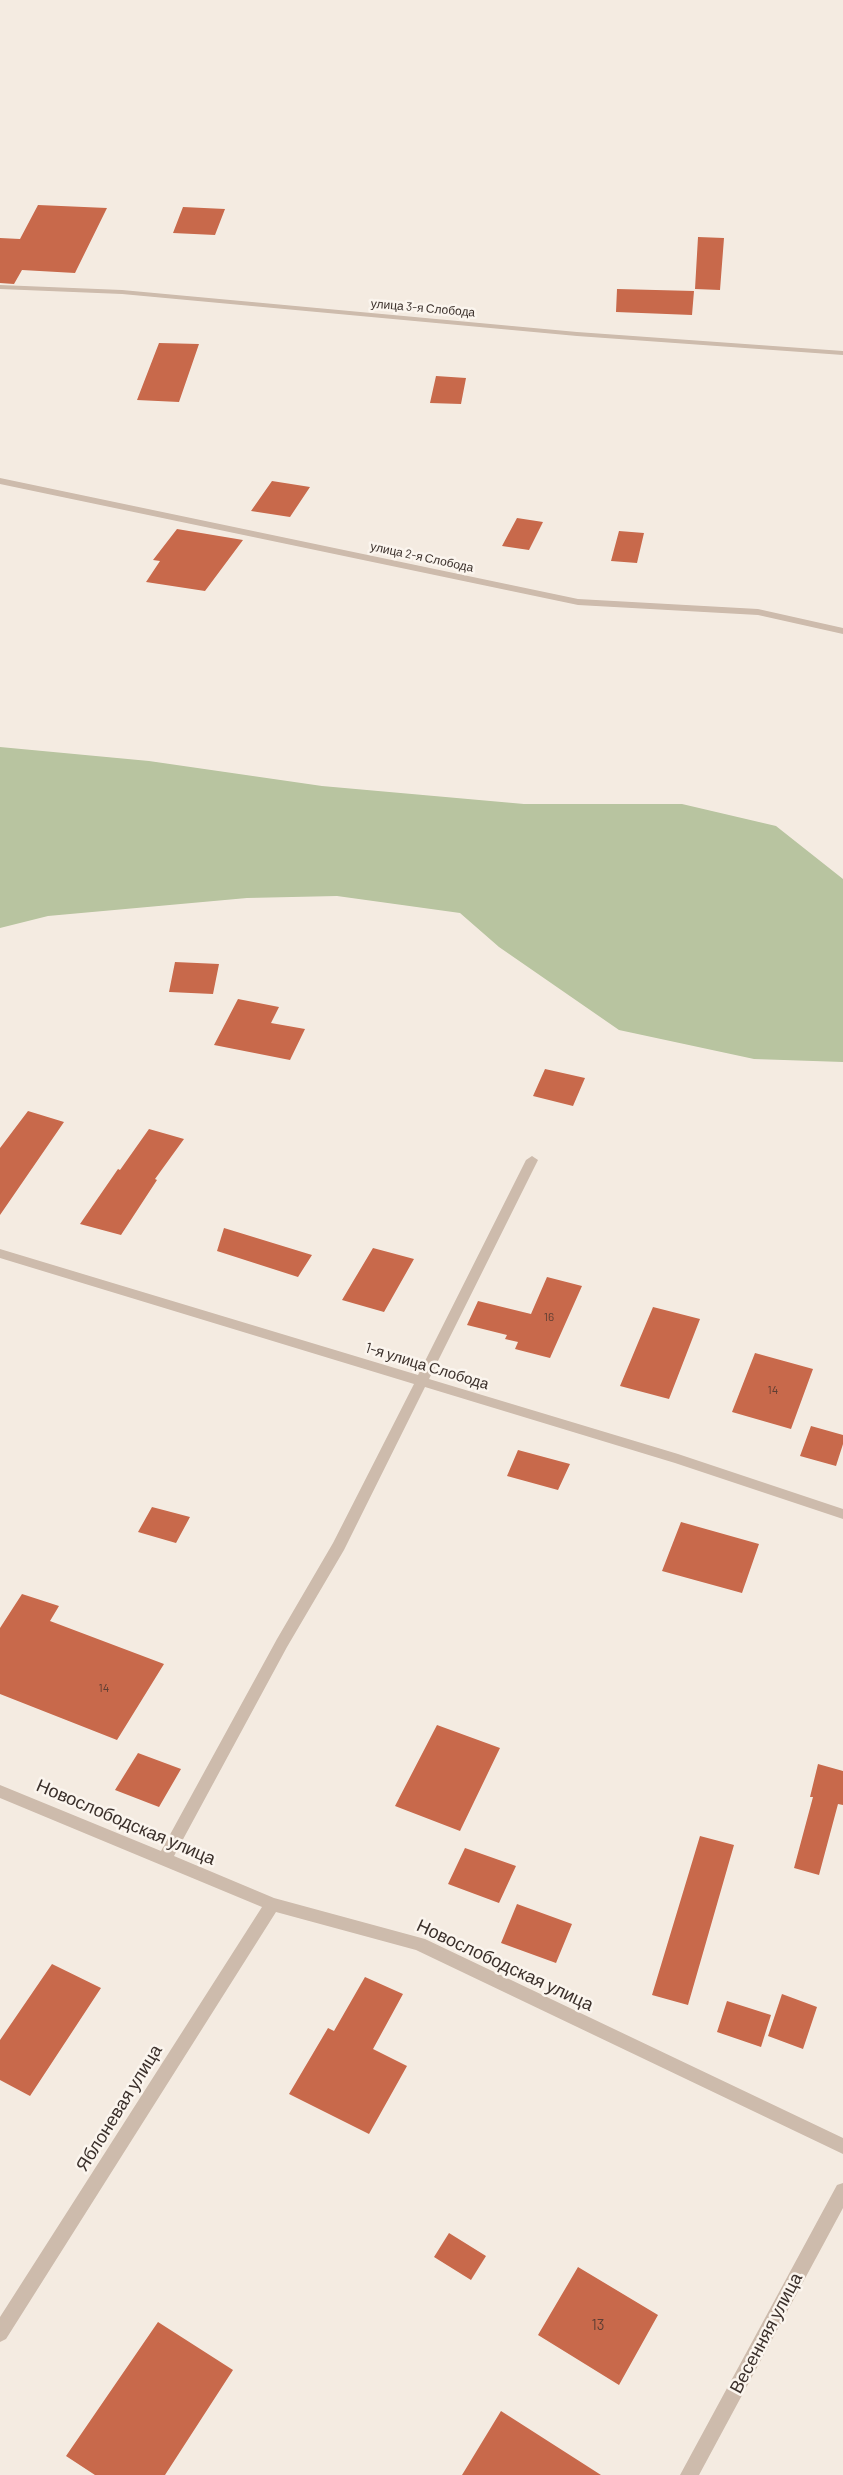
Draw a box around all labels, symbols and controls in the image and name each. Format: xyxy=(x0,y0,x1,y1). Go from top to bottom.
street label: улица 3-я Слобода xyxy=(370,296,476,320)
street label: улица 2-я Слобода xyxy=(369,539,475,575)
house number: 16 xyxy=(544,1310,554,1324)
street label: 1-я улица Слобода xyxy=(363,1339,491,1393)
house number: 14 xyxy=(768,1383,778,1397)
house number: 14 xyxy=(99,1681,109,1695)
street label: Новослободская улица xyxy=(33,1774,219,1870)
street label: Новослободская улица xyxy=(413,1915,597,2015)
street label: Яблоневая улица xyxy=(71,2041,167,2175)
street label: Весенняя улица xyxy=(725,2269,807,2397)
house number: 13 xyxy=(592,2316,604,2334)

